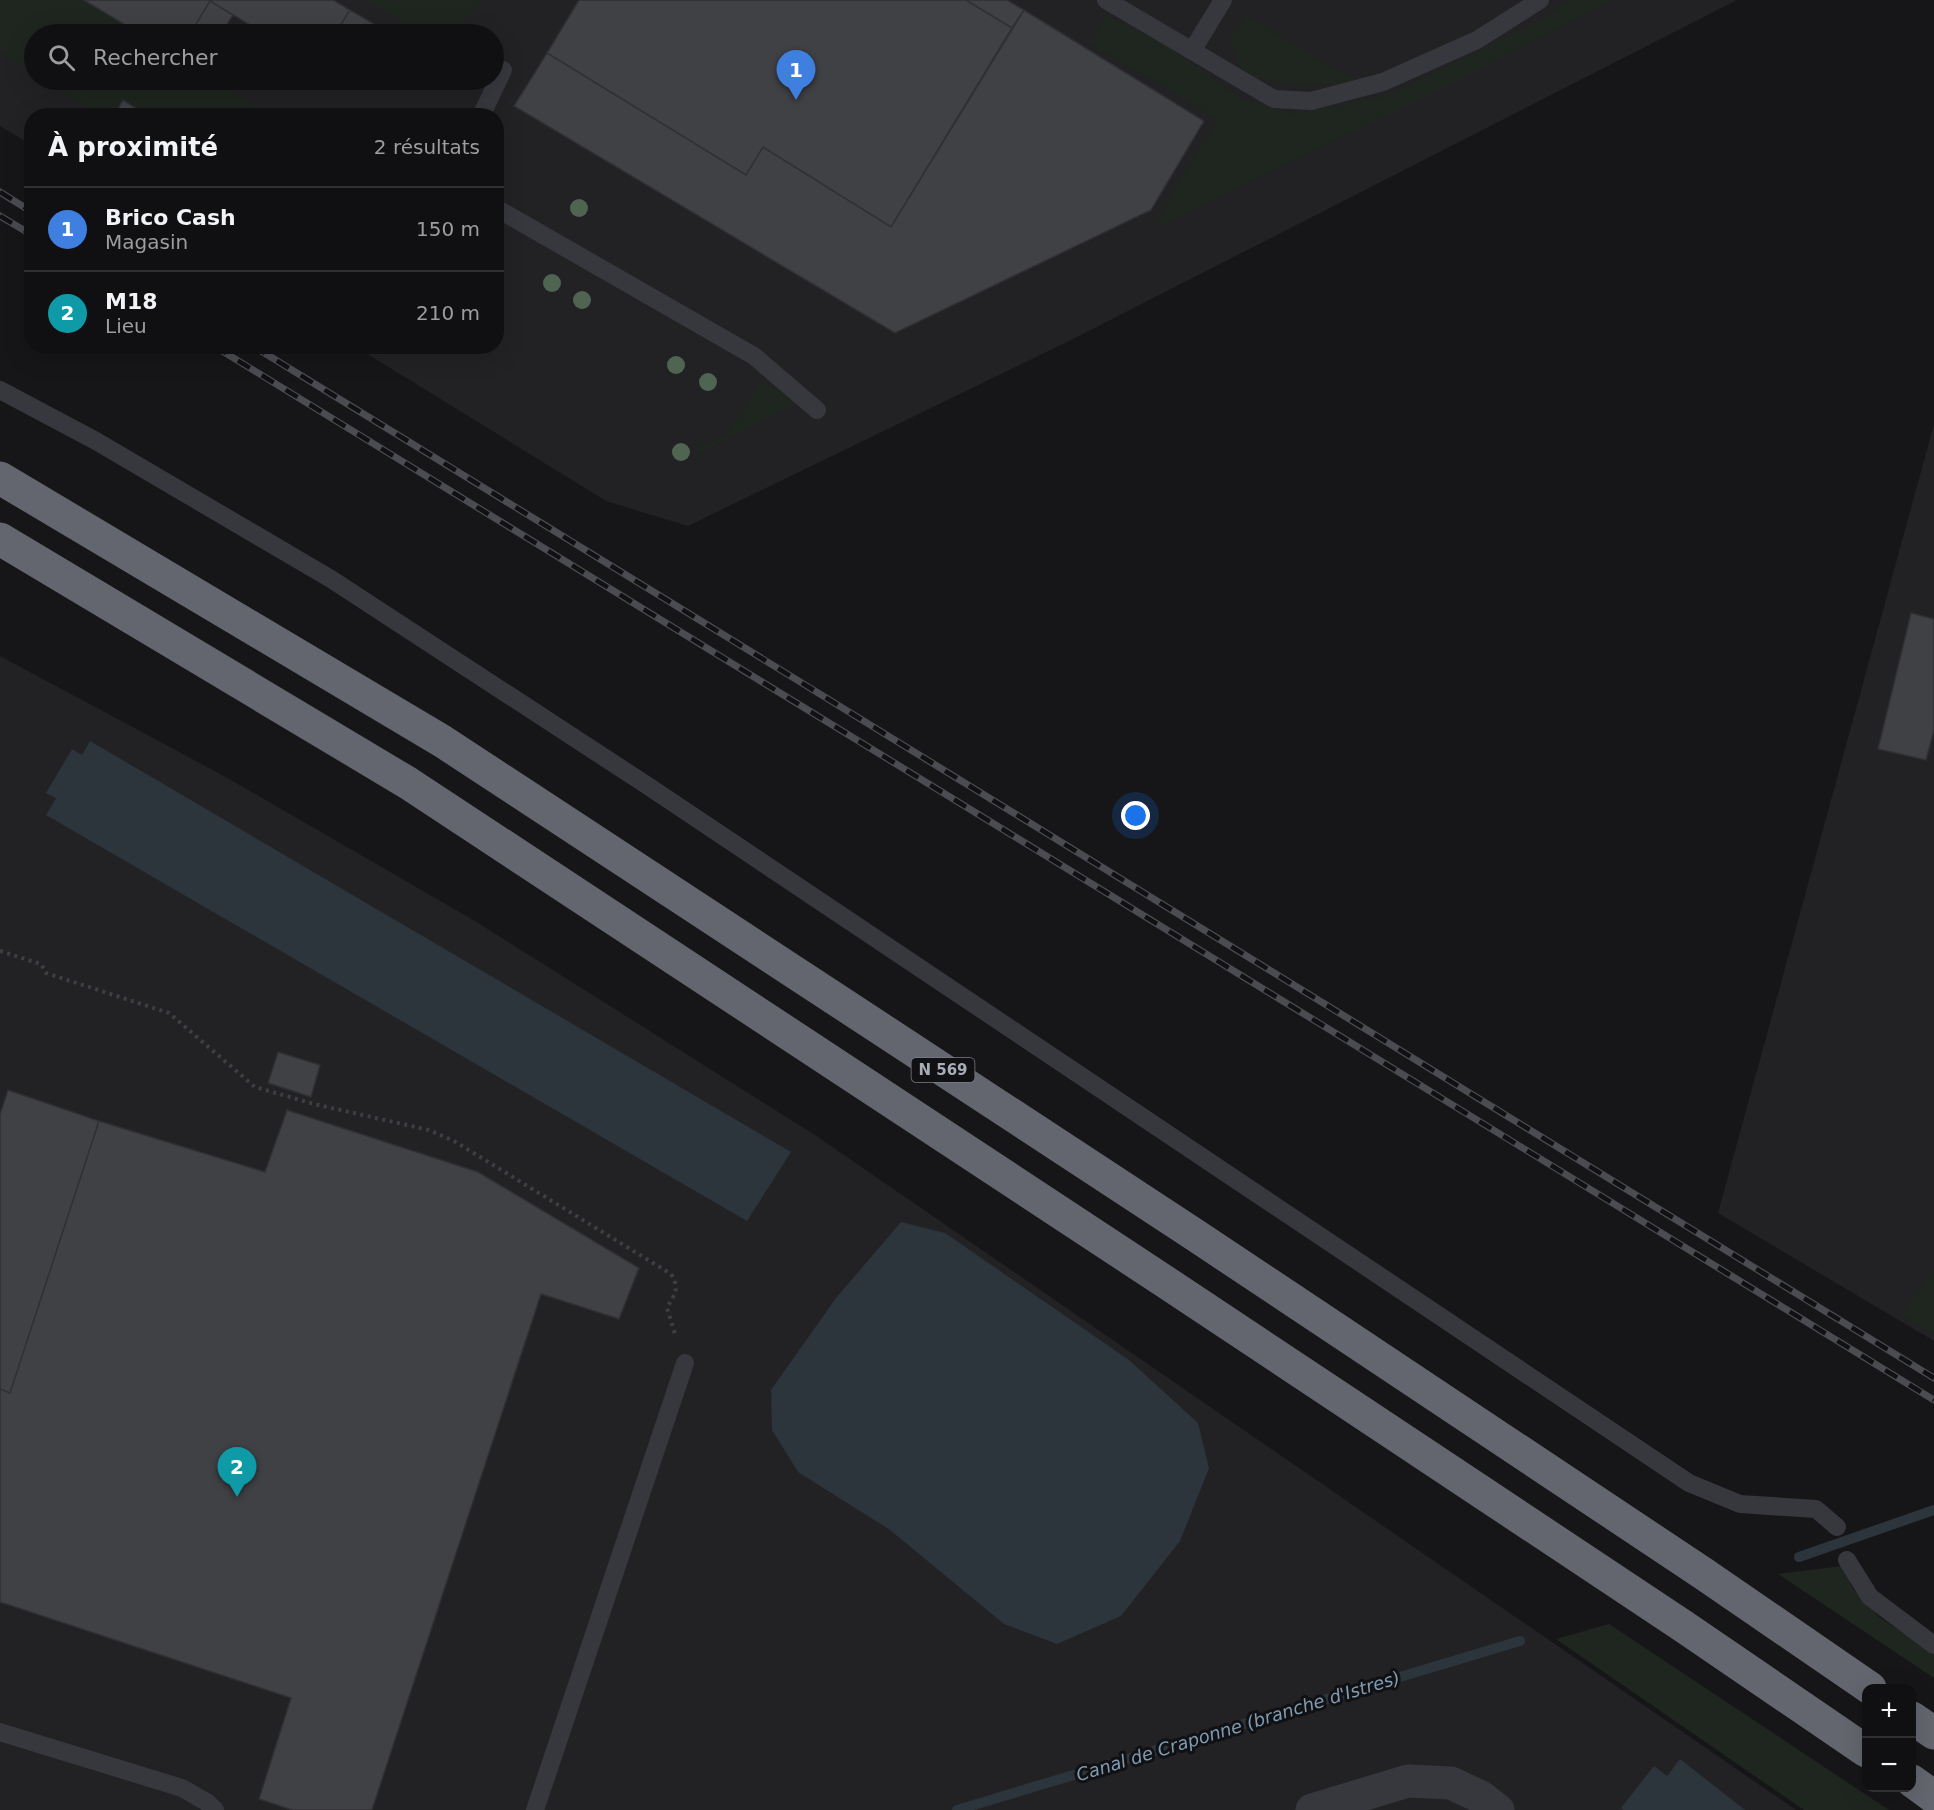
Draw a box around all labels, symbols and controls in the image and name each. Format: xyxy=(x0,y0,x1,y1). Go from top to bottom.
search box xyxy=(24,24,504,90)
icon: search xyxy=(45,41,78,74)
text: Rechercher xyxy=(93,45,218,70)
pin: 1 xyxy=(776,51,816,100)
text: À proximité xyxy=(48,132,218,162)
text: 2 résultats xyxy=(374,135,480,159)
text: Brico Cash xyxy=(105,205,236,230)
text: 1 xyxy=(61,217,74,241)
text: 150 m xyxy=(416,217,480,241)
text: Magasin xyxy=(105,230,188,254)
text: M18 xyxy=(105,289,158,314)
text: 2 xyxy=(61,301,74,325)
text: 210 m xyxy=(416,301,480,325)
text: Lieu xyxy=(105,314,147,338)
your location xyxy=(1121,801,1150,830)
road number: N 569 xyxy=(912,1058,974,1082)
pin: 2 xyxy=(218,1448,256,1497)
water label: Canal de Craponne (branche d'Istres) xyxy=(1074,1667,1402,1785)
map controls xyxy=(1862,1684,1916,1792)
button: + xyxy=(1862,1684,1916,1738)
button: − xyxy=(1862,1738,1916,1792)

